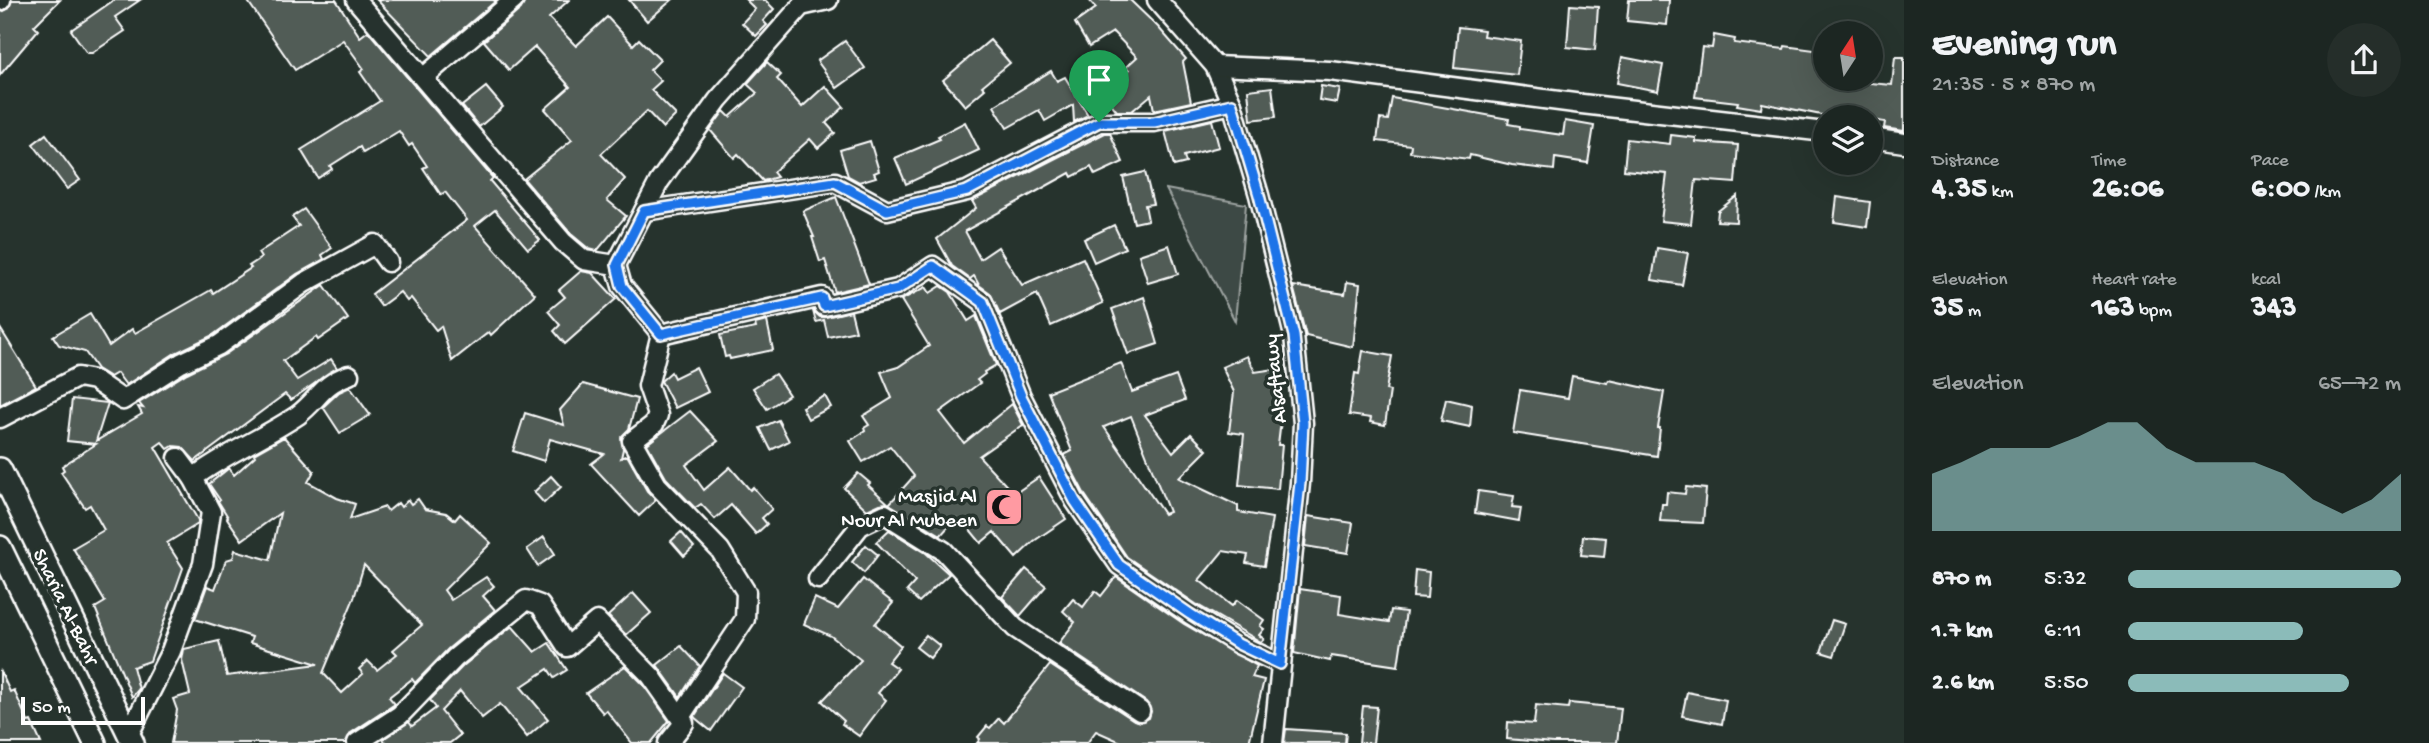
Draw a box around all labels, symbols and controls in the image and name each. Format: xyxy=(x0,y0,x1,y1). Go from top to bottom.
north arrow xyxy=(1813,21,1883,91)
map controls xyxy=(1813,21,1883,175)
button: share xyxy=(2327,23,2401,97)
text: Evening run xyxy=(1932,24,2116,68)
pin xyxy=(1069,50,1129,122)
icon: arrive xyxy=(1080,61,1118,99)
text: 21:35 · 5 × 870 m xyxy=(1932,72,2095,99)
button: layers xyxy=(1813,105,1883,175)
text: Distance xyxy=(1932,150,1999,173)
text: Time xyxy=(2092,150,2126,173)
text: Pace xyxy=(2251,150,2289,173)
text: 4.35 xyxy=(1932,173,1987,208)
text: 26:06 xyxy=(2092,173,2163,208)
text: 6:00 xyxy=(2251,173,2310,208)
text: km xyxy=(1987,181,2013,204)
text: /km xyxy=(2310,181,2341,204)
text: Elevation xyxy=(1932,269,2008,292)
text: Heart rate xyxy=(2092,269,2177,292)
text: kcal xyxy=(2251,269,2281,292)
text: 35 xyxy=(1932,292,1963,327)
text: 163 xyxy=(2092,292,2135,327)
text: 343 xyxy=(2251,292,2297,327)
text: m xyxy=(1963,300,1981,323)
text: bpm xyxy=(2135,300,2172,323)
street label: Alsaftawy xyxy=(1260,333,1295,425)
text: Elevation xyxy=(1932,371,2023,398)
text: 65–72 m xyxy=(2318,371,2401,398)
place label: Masjid Al Nour Al Mubeen xyxy=(841,486,977,535)
mosque icon: Masjid Al Nour Al Mubeen xyxy=(983,486,1025,528)
street label: Sharia Al-Bahr xyxy=(25,545,103,671)
text: 870 m xyxy=(1932,566,1991,593)
text: 5:32 xyxy=(2044,566,2087,593)
text: 1.7 km xyxy=(1932,618,1993,645)
text: 6:11 xyxy=(2044,618,2081,645)
text: 2.6 km xyxy=(1932,670,1994,697)
text: 5:50 xyxy=(2044,670,2088,697)
scale bar xyxy=(21,694,145,726)
text: 50 m xyxy=(32,697,71,720)

